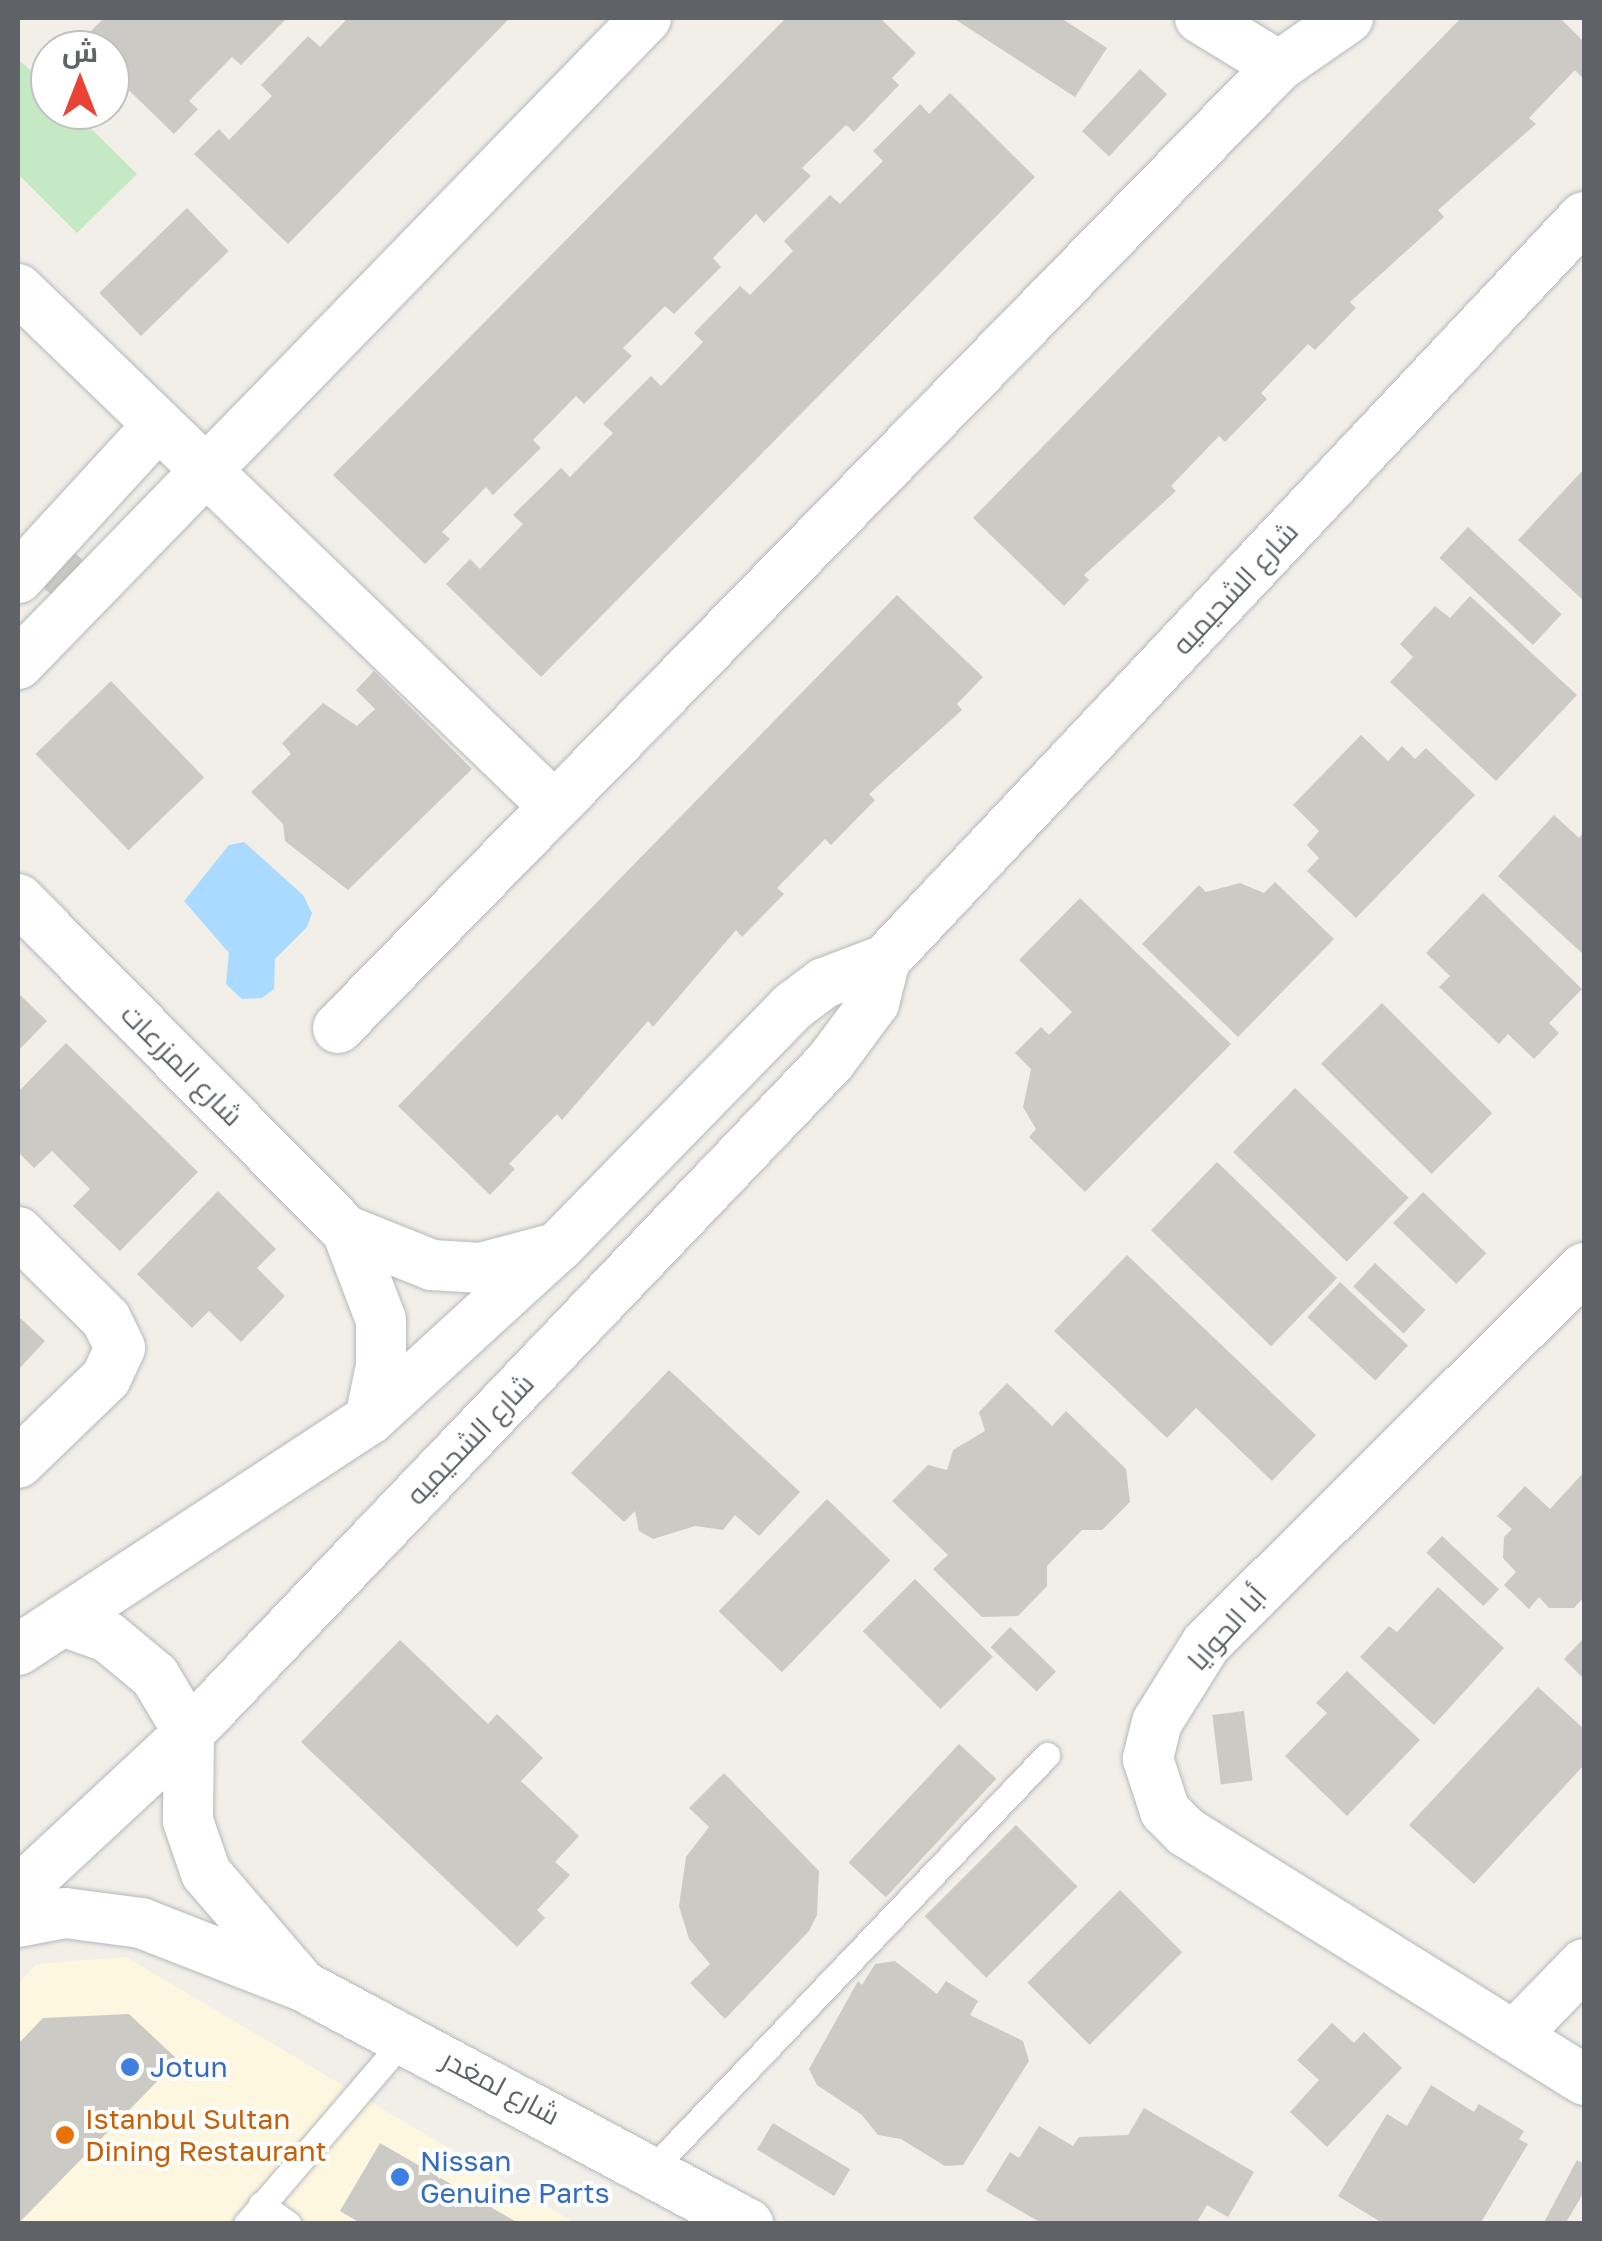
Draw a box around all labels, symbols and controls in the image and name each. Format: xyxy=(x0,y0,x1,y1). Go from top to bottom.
north arrow xyxy=(30,30,130,130)
text: ش xyxy=(62,35,98,68)
street label: شارع الشحيميه xyxy=(1165,515,1305,661)
street label: شارع المزرعات xyxy=(114,997,250,1133)
street label: شارع الشحيميه xyxy=(399,1367,541,1511)
street label: أبا الحوايا xyxy=(1180,1579,1274,1677)
street label: شارع لمغدر xyxy=(437,2042,565,2132)
place label: Jotun xyxy=(150,2050,228,2084)
marker: Jotun xyxy=(119,2056,141,2078)
place label: Istanbul Sultan Dining Restaurant xyxy=(85,2102,327,2168)
marker: Istanbul Sultan Dining Restaurant xyxy=(54,2124,76,2146)
place label: Nissan Genuine Parts xyxy=(420,2144,610,2210)
marker: Nissan Genuine Parts xyxy=(389,2166,411,2188)

